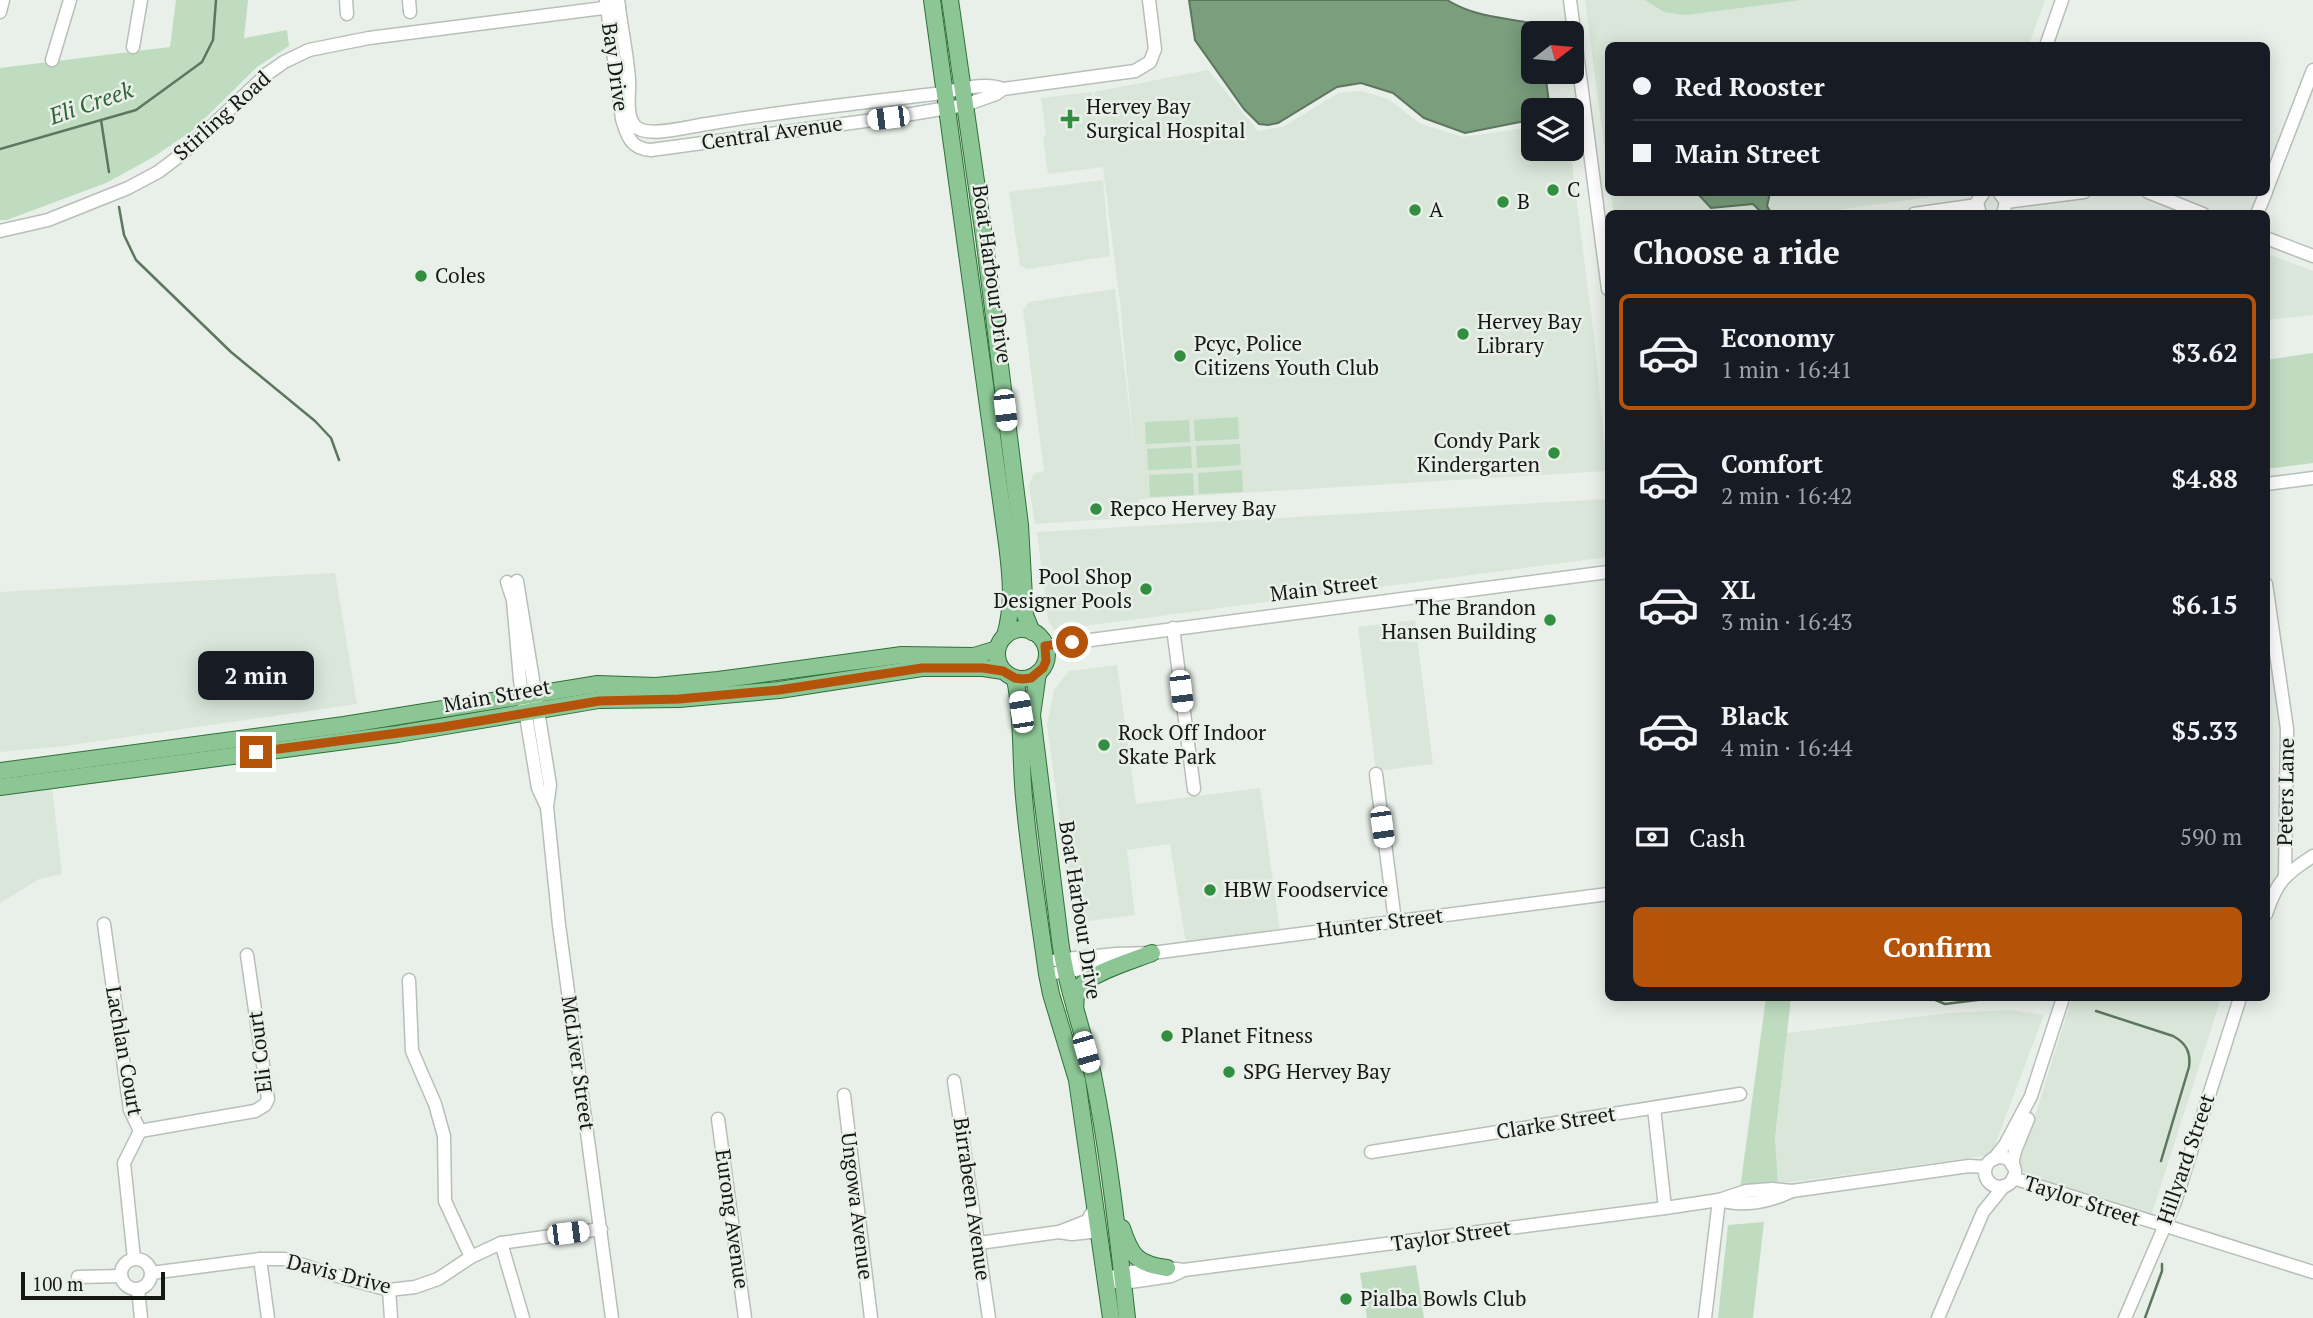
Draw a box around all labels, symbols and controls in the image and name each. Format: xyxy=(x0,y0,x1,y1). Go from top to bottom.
street label: Bay Drive xyxy=(596,21,636,113)
north arrow xyxy=(1521,21,1584,84)
map controls xyxy=(1521,21,1584,161)
street label: Stirling Road xyxy=(167,64,276,166)
text: Red Rooster xyxy=(1675,69,1825,103)
water label: Eli Creek xyxy=(44,73,138,132)
place label: Hervey Bay Surgical Hospital xyxy=(1086,92,1245,144)
button: layers xyxy=(1521,98,1584,161)
car xyxy=(866,105,911,131)
street label: Central Avenue xyxy=(699,108,844,156)
marker: Hervey Bay Surgical Hospital xyxy=(1060,109,1080,129)
text: Main Street xyxy=(1675,136,1820,170)
place label: C xyxy=(1567,175,1581,203)
marker: C xyxy=(1545,182,1561,198)
street label: Boat Harbour Drive xyxy=(967,183,1019,365)
place label: B xyxy=(1517,187,1530,215)
marker: B xyxy=(1495,194,1511,210)
place label: A xyxy=(1429,195,1444,223)
marker: A xyxy=(1407,202,1423,218)
text: Choose a ride xyxy=(1633,231,1840,273)
place label: Coles xyxy=(435,261,486,289)
marker: Coles xyxy=(413,268,429,284)
place label: Hervey Bay Library xyxy=(1477,307,1582,359)
text: Economy xyxy=(1721,320,1834,354)
icon: car xyxy=(1637,321,1700,384)
marker: Hervey Bay Library xyxy=(1455,326,1471,342)
place label: Pcyc, Police Citizens Youth Club xyxy=(1194,329,1379,381)
text: $3.62 xyxy=(2172,335,2238,369)
marker: Pcyc, Police Citizens Youth Club xyxy=(1172,348,1188,364)
text: 1 min · 16:41 xyxy=(1721,354,1853,385)
car xyxy=(993,388,1018,432)
place label: Condy Park Kindergarten xyxy=(1417,426,1541,478)
marker: Condy Park Kindergarten xyxy=(1546,445,1562,461)
text: Comfort xyxy=(1721,446,1823,480)
icon: car xyxy=(1637,447,1700,510)
text: $4.88 xyxy=(2172,461,2238,495)
text: 2 min · 16:42 xyxy=(1721,480,1853,511)
place label: Repco Hervey Bay xyxy=(1110,494,1277,522)
marker: Repco Hervey Bay xyxy=(1088,501,1104,517)
place label: Pool Shop Designer Pools xyxy=(993,562,1132,614)
street label: Main Street xyxy=(1268,566,1380,608)
text: XL xyxy=(1721,572,1755,606)
icon: car xyxy=(1637,573,1700,636)
marker: Pool Shop Designer Pools xyxy=(1138,581,1154,597)
text: $6.15 xyxy=(2172,587,2238,621)
place label: The Brandon Hansen Building xyxy=(1381,593,1537,645)
text: 3 min · 16:43 xyxy=(1721,606,1853,637)
marker: The Brandon Hansen Building xyxy=(1542,612,1558,628)
route start xyxy=(1056,626,1088,658)
callout: 2 min xyxy=(198,650,314,700)
text: 2 min xyxy=(225,660,287,691)
car xyxy=(1169,669,1194,713)
street label: Main Street xyxy=(441,672,553,718)
car xyxy=(1008,690,1035,734)
text: Black xyxy=(1721,698,1789,732)
icon: car xyxy=(1637,699,1700,762)
text: $5.33 xyxy=(2172,713,2238,747)
place label: Rock Off Indoor Skate Park xyxy=(1118,718,1266,770)
text: 4 min · 16:44 xyxy=(1721,732,1853,763)
route end xyxy=(240,736,272,768)
marker: Rock Off Indoor Skate Park xyxy=(1096,737,1112,753)
street label: Peters Lane xyxy=(2270,738,2300,846)
car xyxy=(1369,805,1396,849)
icon: cash xyxy=(1633,818,1671,856)
street label: Boat Harbour Drive xyxy=(1053,819,1109,1001)
text: Cash xyxy=(1689,820,1745,854)
text: 590 m xyxy=(2180,821,2242,852)
place label: HBW Foodservice xyxy=(1224,875,1388,903)
marker: HBW Foodservice xyxy=(1202,882,1218,898)
street label: Hunter Street xyxy=(1315,900,1445,944)
button: Confirm xyxy=(1633,907,2242,987)
street label: Lachlan Court xyxy=(100,984,150,1118)
street label: McLiver Street xyxy=(556,994,602,1132)
street label: Eli Court xyxy=(240,1009,278,1095)
place label: Planet Fitness xyxy=(1181,1021,1313,1049)
marker: Planet Fitness xyxy=(1159,1028,1175,1044)
car xyxy=(1071,1029,1102,1075)
place label: SPG Hervey Bay xyxy=(1243,1057,1391,1085)
marker: SPG Hervey Bay xyxy=(1221,1064,1237,1080)
street label: Hillyard Street xyxy=(2150,1089,2221,1228)
street label: Clarke Street xyxy=(1494,1099,1618,1145)
street label: Birrabeen Avenue xyxy=(948,1115,998,1282)
street label: Ungowa Avenue xyxy=(835,1131,881,1281)
street label: Eurong Avenue xyxy=(709,1147,757,1291)
street label: Taylor Street xyxy=(2021,1168,2144,1232)
street label: Taylor Street xyxy=(1389,1213,1513,1257)
car xyxy=(546,1220,591,1246)
street label: Davis Drive xyxy=(284,1247,394,1300)
scale bar xyxy=(21,1269,164,1301)
text: 100 m xyxy=(32,1271,83,1296)
place label: Pialba Bowls Club xyxy=(1360,1284,1526,1312)
marker: Pialba Bowls Club xyxy=(1338,1291,1354,1307)

